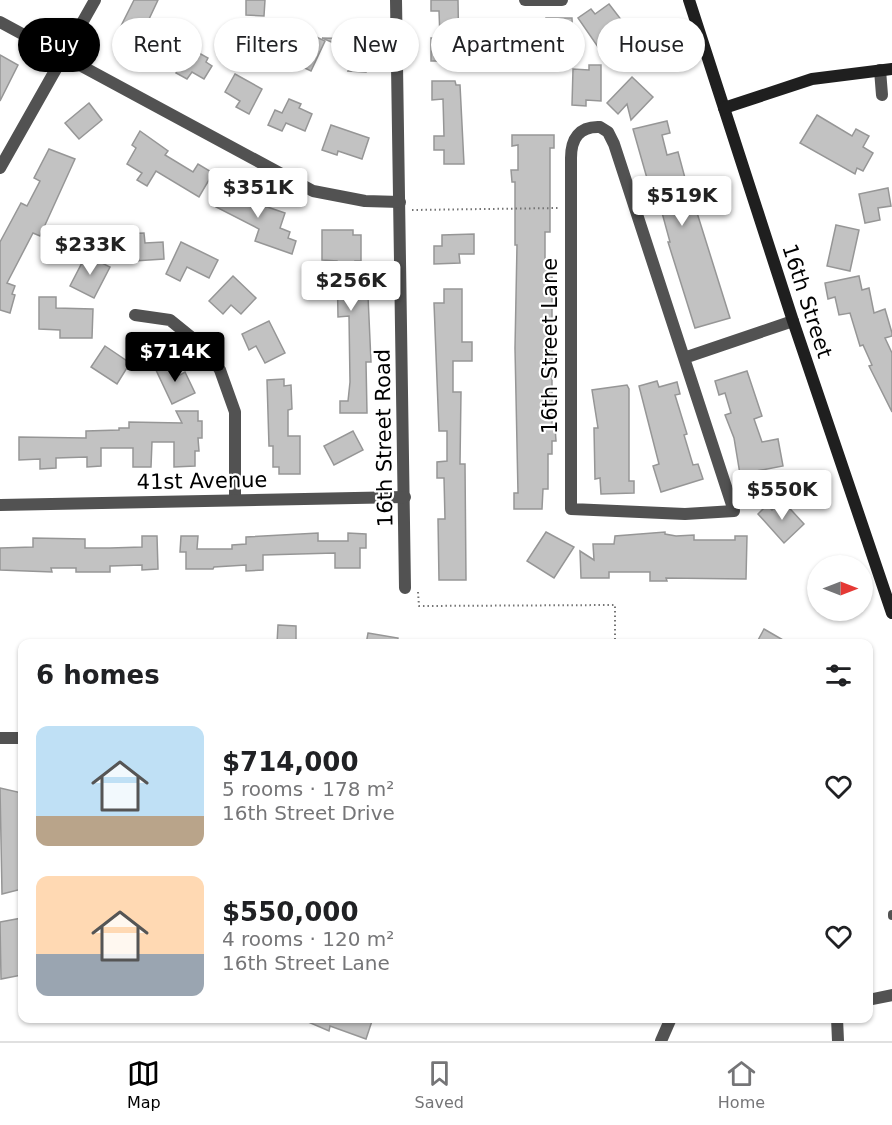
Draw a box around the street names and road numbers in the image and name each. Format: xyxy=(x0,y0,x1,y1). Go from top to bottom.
street label: 16th Street xyxy=(777,241,837,361)
street label: 16th Street Lane xyxy=(538,258,562,434)
street label: 16th Street Road xyxy=(370,349,398,527)
street label: 41st Avenue xyxy=(137,468,267,494)

